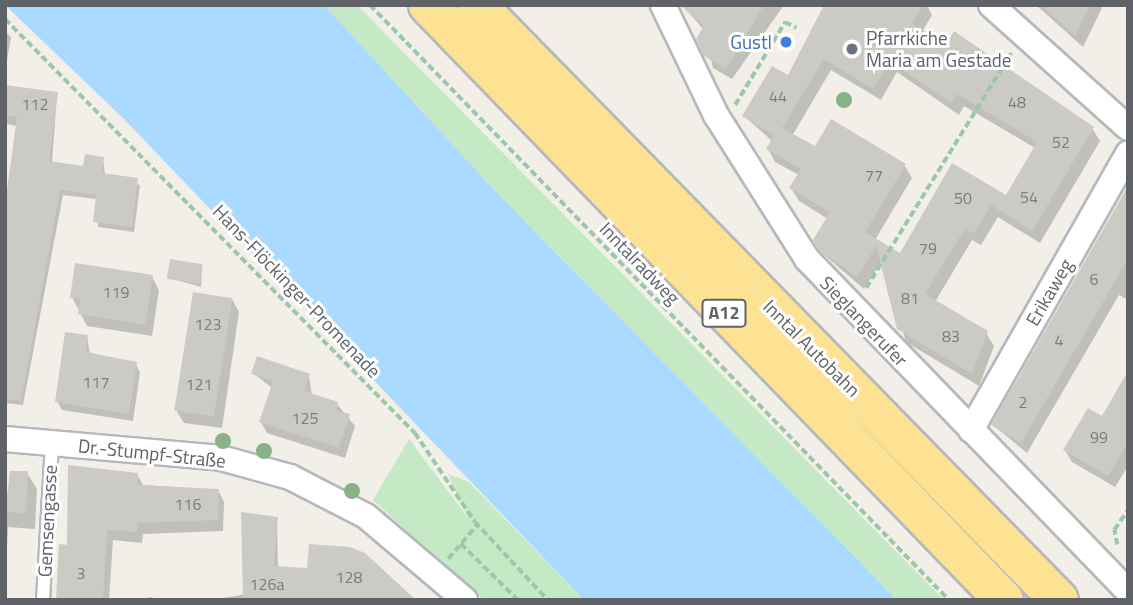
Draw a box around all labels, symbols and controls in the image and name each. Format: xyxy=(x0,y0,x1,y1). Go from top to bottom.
place label: Pfarrkiche Maria am Gestade xyxy=(866,27,1011,71)
place label: Gustl xyxy=(730,31,772,53)
marker: Gustl xyxy=(778,34,794,50)
marker: Pfarrkiche Maria am Gestade xyxy=(844,41,860,57)
house number: 44 xyxy=(769,86,787,106)
house number: 48 xyxy=(1008,92,1026,112)
house number: 112 xyxy=(22,94,48,114)
house number: 52 xyxy=(1052,132,1070,152)
house number: 77 xyxy=(865,165,883,185)
house number: 54 xyxy=(1020,187,1038,207)
house number: 50 xyxy=(954,188,972,208)
street label: Hans-Flöckinger-Promenade xyxy=(208,200,386,382)
street label: Inntalradweg xyxy=(595,217,685,309)
house number: 79 xyxy=(919,238,937,258)
street label: Erikaweg xyxy=(1021,254,1077,330)
house number: 6 xyxy=(1090,269,1098,289)
street label: Sieglangerufer xyxy=(815,271,913,371)
house number: 119 xyxy=(103,282,129,302)
house number: 81 xyxy=(901,288,919,308)
street label: Inntal Autobahn xyxy=(759,295,865,401)
road number: A12 xyxy=(701,298,747,328)
house number: 123 xyxy=(195,314,221,334)
house number: 83 xyxy=(942,326,960,346)
house number: 4 xyxy=(1055,330,1063,350)
house number: 117 xyxy=(83,372,109,392)
house number: 121 xyxy=(186,374,212,394)
house number: 2 xyxy=(1019,392,1027,412)
house number: 125 xyxy=(292,408,318,428)
house number: 99 xyxy=(1090,427,1108,447)
street label: Dr.-Stumpf-Straße xyxy=(77,434,227,472)
street label: Gemsengasse xyxy=(33,464,61,578)
house number: 116 xyxy=(175,494,201,514)
house number: 3 xyxy=(77,563,85,583)
house number: 128 xyxy=(336,567,362,587)
house number: 126a xyxy=(250,574,284,594)

